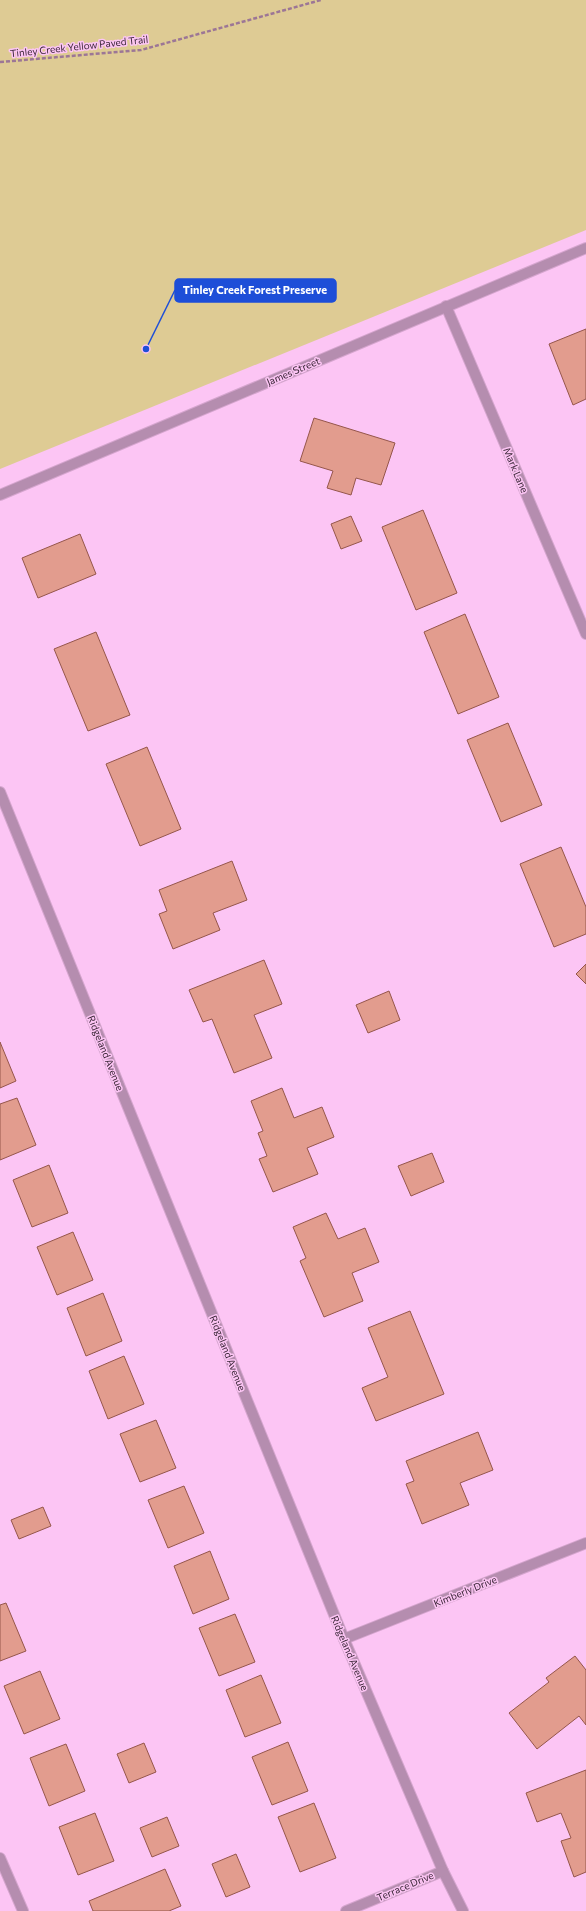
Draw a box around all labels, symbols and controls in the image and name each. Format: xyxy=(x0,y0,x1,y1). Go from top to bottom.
street label: Tinley Creek Yellow Paved Trail xyxy=(9,33,149,59)
callout: Tinley Creek Forest Preserve xyxy=(175,279,336,302)
text: Tinley Creek Forest Preserve xyxy=(183,283,327,296)
street label: James Street xyxy=(264,354,322,388)
street label: Mark Lane xyxy=(501,446,531,494)
street label: Ridgeland Avenue xyxy=(85,1014,127,1092)
street label: Ridgeland Avenue xyxy=(207,1314,249,1392)
street label: Kimberly Drive xyxy=(432,1573,498,1609)
street label: Ridgeland Avenue xyxy=(329,1614,371,1692)
street label: Terrace Drive xyxy=(375,1869,435,1903)

